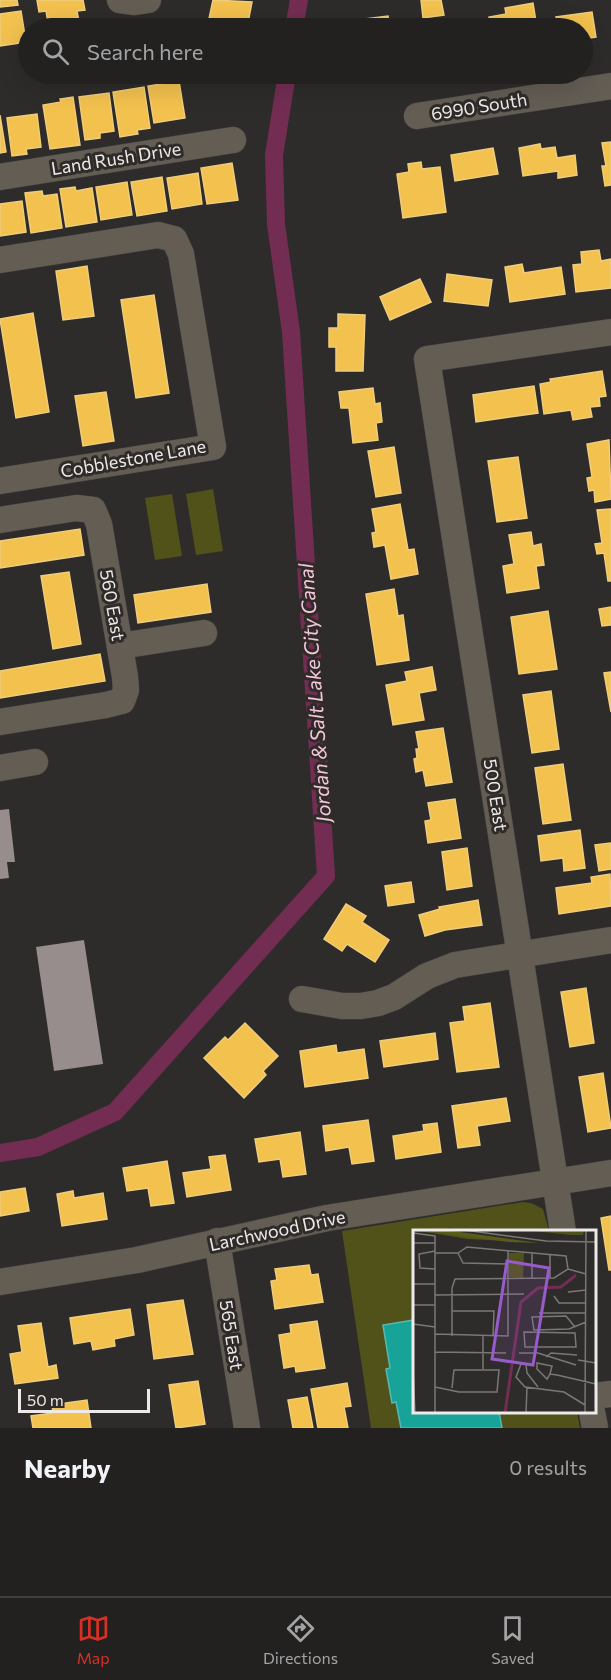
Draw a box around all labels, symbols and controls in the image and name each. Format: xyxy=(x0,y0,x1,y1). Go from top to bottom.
search box xyxy=(18,18,593,84)
icon: search xyxy=(39,35,72,68)
text: Search here xyxy=(87,38,203,65)
street label: 6990 South xyxy=(429,88,529,124)
street label: Land Rush Drive xyxy=(49,137,183,179)
street label: Cobblestone Lane xyxy=(59,434,207,482)
water label: Jordan & Salt Lake City Canal xyxy=(293,562,335,825)
street label: 560 East xyxy=(96,568,130,642)
street label: 500 East xyxy=(479,757,513,833)
street label: Larchwood Drive xyxy=(207,1205,347,1255)
inset map xyxy=(413,1230,596,1413)
street label: 565 East xyxy=(216,1298,248,1372)
scale bar xyxy=(18,1386,150,1414)
text: 50 m xyxy=(27,1390,64,1409)
text: Nearby xyxy=(24,1452,111,1483)
text: 0 results xyxy=(509,1455,587,1479)
tab: Map xyxy=(77,1612,110,1667)
tab: Directions xyxy=(263,1612,338,1667)
tab: Saved xyxy=(491,1612,534,1667)

